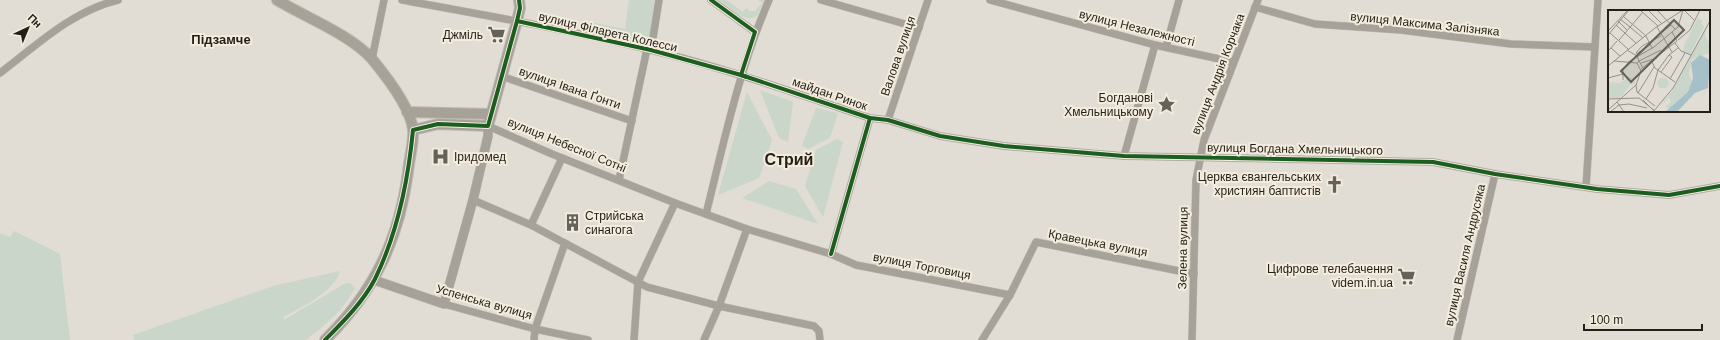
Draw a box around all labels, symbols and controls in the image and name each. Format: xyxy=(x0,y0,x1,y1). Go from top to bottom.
street label: вулиця Незалежності xyxy=(1078,7,1196,49)
north arrow xyxy=(8,8,48,48)
street label: вулиця Філарета Колесси xyxy=(537,9,679,55)
street label: вулиця Максима Залізняка xyxy=(1350,9,1501,39)
inset map xyxy=(1608,10,1710,112)
text: Пн xyxy=(26,11,44,30)
street label: вулиця Андрія Корчака xyxy=(1188,11,1248,136)
street label: Валова вулиця xyxy=(878,14,918,98)
supermarket icon: Джміль xyxy=(486,25,506,45)
place label: Джміль xyxy=(443,28,483,42)
district label: Підзамче xyxy=(191,32,251,47)
street label: вулиця Івана Ґонти xyxy=(517,63,623,112)
street label: майдан Ринок xyxy=(791,75,870,114)
place label: Богданові Хмельницькому xyxy=(1064,91,1153,119)
place icon: Богданові Хмельницькому xyxy=(1156,95,1176,115)
street label: вулиця Небесної Сотні xyxy=(506,115,628,175)
street label: вулиця Богдана Хмельницького xyxy=(1207,140,1383,158)
hospital icon: Іридомед xyxy=(431,147,451,167)
place label: Іридомед xyxy=(454,150,506,164)
district label: Стрий xyxy=(765,151,813,168)
place label: Церква євангельських християн баптистів xyxy=(1198,170,1321,198)
church icon: Церква євангельських християн баптистів xyxy=(1324,174,1344,194)
street label: вулиця Василя Андрусяка xyxy=(1442,182,1488,327)
street label: Зелена вулиця xyxy=(1175,207,1191,289)
place label: Стрийська синагога xyxy=(585,209,644,237)
building icon: Стрийська синагога xyxy=(562,213,582,233)
street label: Кравецька вулиця xyxy=(1047,227,1149,259)
street label: вулиця Торговиця xyxy=(872,250,972,282)
place label: Цифрове телебачення videm.in.ua xyxy=(1267,262,1393,290)
supermarket icon: Цифрове телебачення videm.in.ua xyxy=(1396,266,1416,286)
street label: Успенська вулиця xyxy=(434,282,534,322)
scale bar xyxy=(1584,306,1702,332)
text: 100 m xyxy=(1590,313,1623,327)

